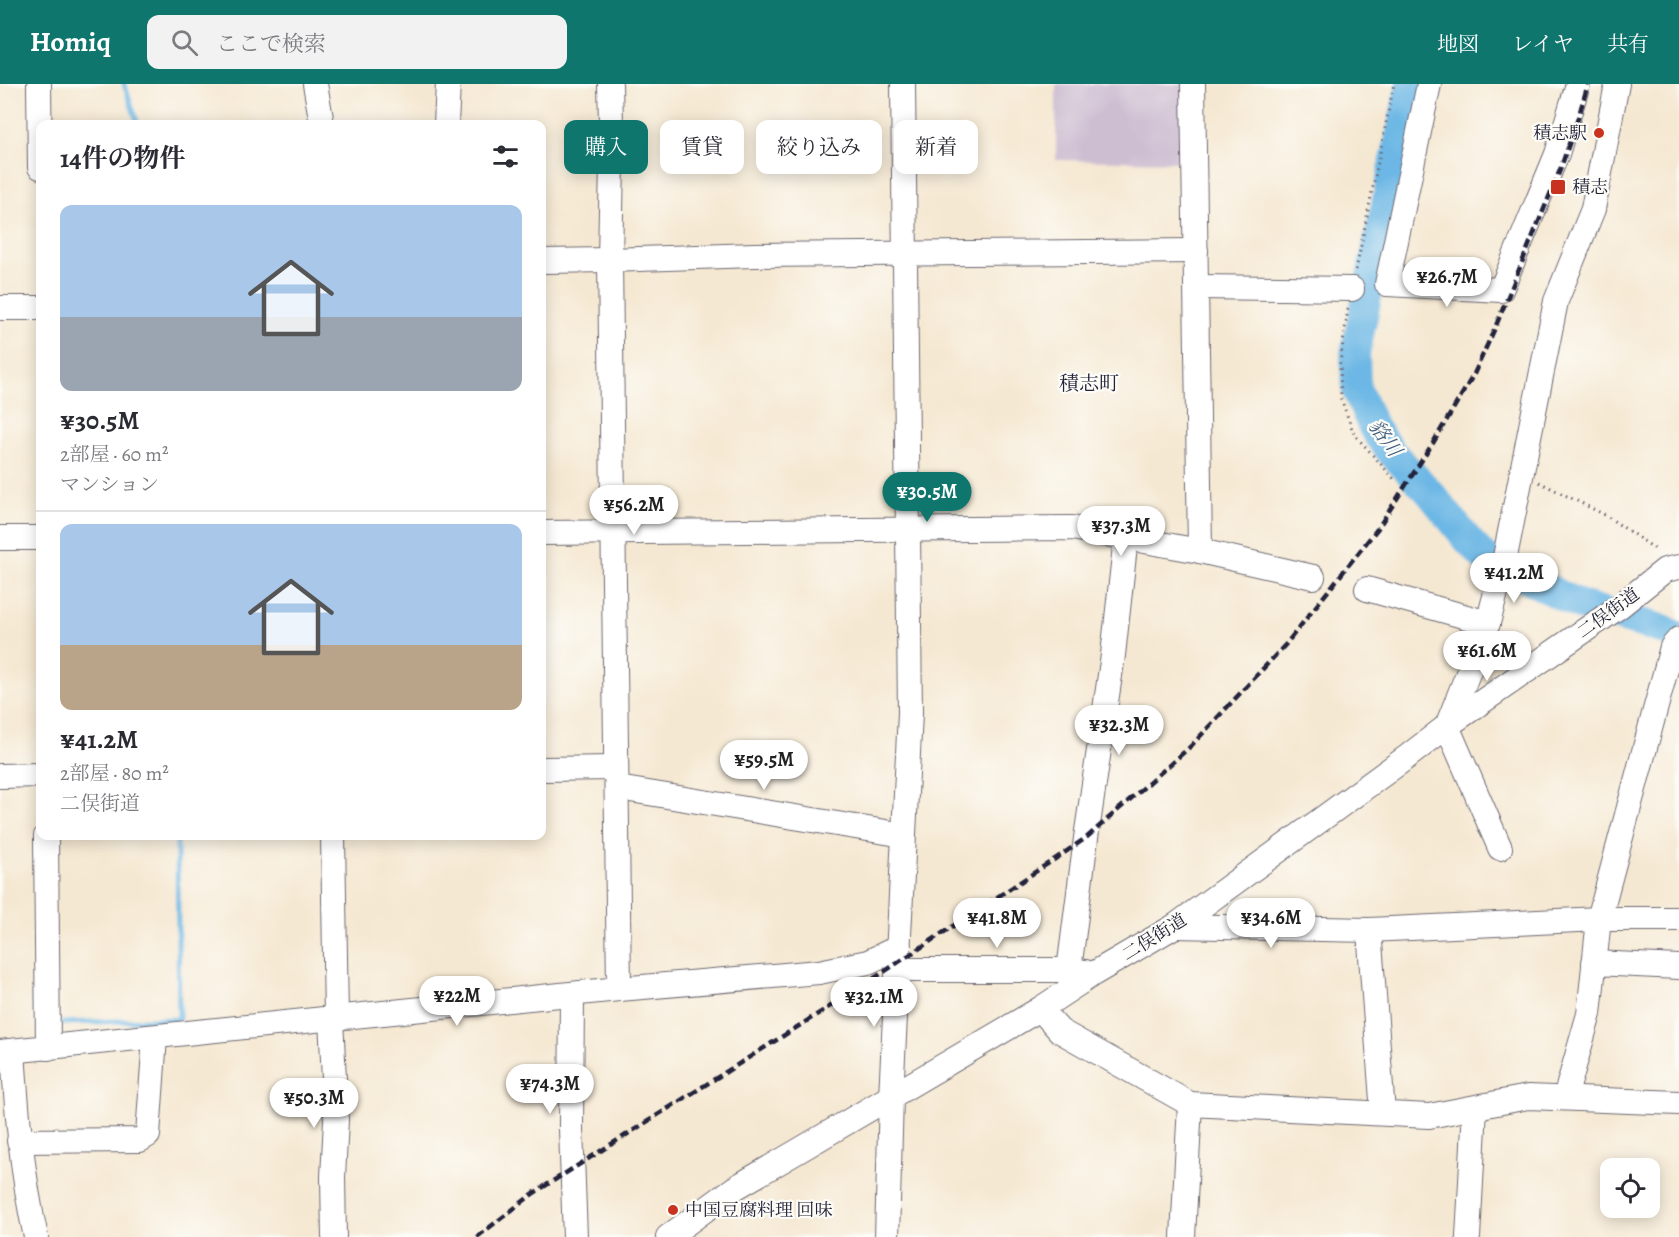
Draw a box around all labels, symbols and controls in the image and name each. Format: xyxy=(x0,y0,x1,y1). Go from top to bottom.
search box xyxy=(147,15,567,69)
text: Homiq xyxy=(30,23,111,61)
icon: search xyxy=(168,26,201,59)
text: ここで検索 xyxy=(216,29,326,59)
text: 地図 xyxy=(1437,30,1479,58)
text: レイヤ xyxy=(1512,30,1574,58)
text: 共有 xyxy=(1607,30,1649,58)
chip: 購入 xyxy=(564,120,648,174)
chip: 賃貸 xyxy=(660,120,744,174)
chip: 絞り込み xyxy=(756,120,882,174)
chip: 新着 xyxy=(894,120,978,174)
place label: 積志駅 xyxy=(1533,121,1587,145)
marker: 積志駅 xyxy=(1592,126,1606,140)
icon: filters xyxy=(489,140,522,173)
text: 14件の物件 xyxy=(60,141,186,176)
place label: 積志 xyxy=(1572,175,1608,199)
marker: 積志 xyxy=(1549,178,1567,196)
icon: home xyxy=(237,244,345,352)
pin: ¥26.7M xyxy=(1398,257,1496,308)
text: ¥26.7M xyxy=(1416,263,1478,290)
district label: 積志町 xyxy=(1059,370,1119,397)
text: ¥30.5M xyxy=(60,403,139,438)
water label: 貉川 xyxy=(1362,414,1409,464)
text: 2部屋 · 60 m² xyxy=(60,441,168,468)
text: マンション xyxy=(60,471,159,498)
pin: ¥30.5M xyxy=(878,472,976,523)
text: ¥30.5M xyxy=(897,478,958,505)
pin: ¥56.2M xyxy=(585,485,683,536)
text: ¥56.2M xyxy=(603,491,665,518)
pin: ¥37.3M xyxy=(1072,506,1170,557)
text: ¥37.3M xyxy=(1091,512,1151,539)
pin: ¥41.2M xyxy=(1465,553,1563,604)
text: ¥41.2M xyxy=(1484,559,1544,586)
icon: home xyxy=(237,563,345,671)
street label: 二俣街道 xyxy=(1572,582,1644,644)
pin: ¥61.6M xyxy=(1438,631,1536,682)
text: ¥61.6M xyxy=(1457,637,1517,664)
pin: ¥32.3M xyxy=(1070,705,1168,756)
text: ¥32.3M xyxy=(1089,711,1149,738)
text: ¥41.2M xyxy=(60,722,138,757)
pin: ¥59.5M xyxy=(715,740,813,791)
text: ¥59.5M xyxy=(734,746,794,773)
text: 2部屋 · 80 m² xyxy=(60,760,169,787)
text: 二俣街道 xyxy=(60,790,140,817)
pin: ¥41.8M xyxy=(948,898,1046,949)
pin: ¥34.6M xyxy=(1222,898,1320,949)
text: ¥41.8M xyxy=(967,904,1027,931)
text: ¥34.6M xyxy=(1240,904,1302,931)
street label: 二俣街道 xyxy=(1117,908,1191,966)
pin: ¥22M xyxy=(421,976,493,1027)
pin: ¥32.1M xyxy=(825,977,923,1028)
text: ¥22M xyxy=(433,982,481,1009)
text: ¥32.1M xyxy=(844,983,904,1010)
pin: ¥74.3M xyxy=(501,1064,599,1115)
text: ¥74.3M xyxy=(520,1070,580,1097)
pin: ¥50.3M xyxy=(265,1078,363,1129)
text: ¥50.3M xyxy=(284,1084,345,1111)
map controls xyxy=(1600,1158,1660,1218)
button: locate xyxy=(1600,1158,1660,1218)
place label: 中国豆腐料理 回味 xyxy=(685,1198,833,1222)
marker: 中国豆腐料理 回味 xyxy=(666,1203,680,1217)

